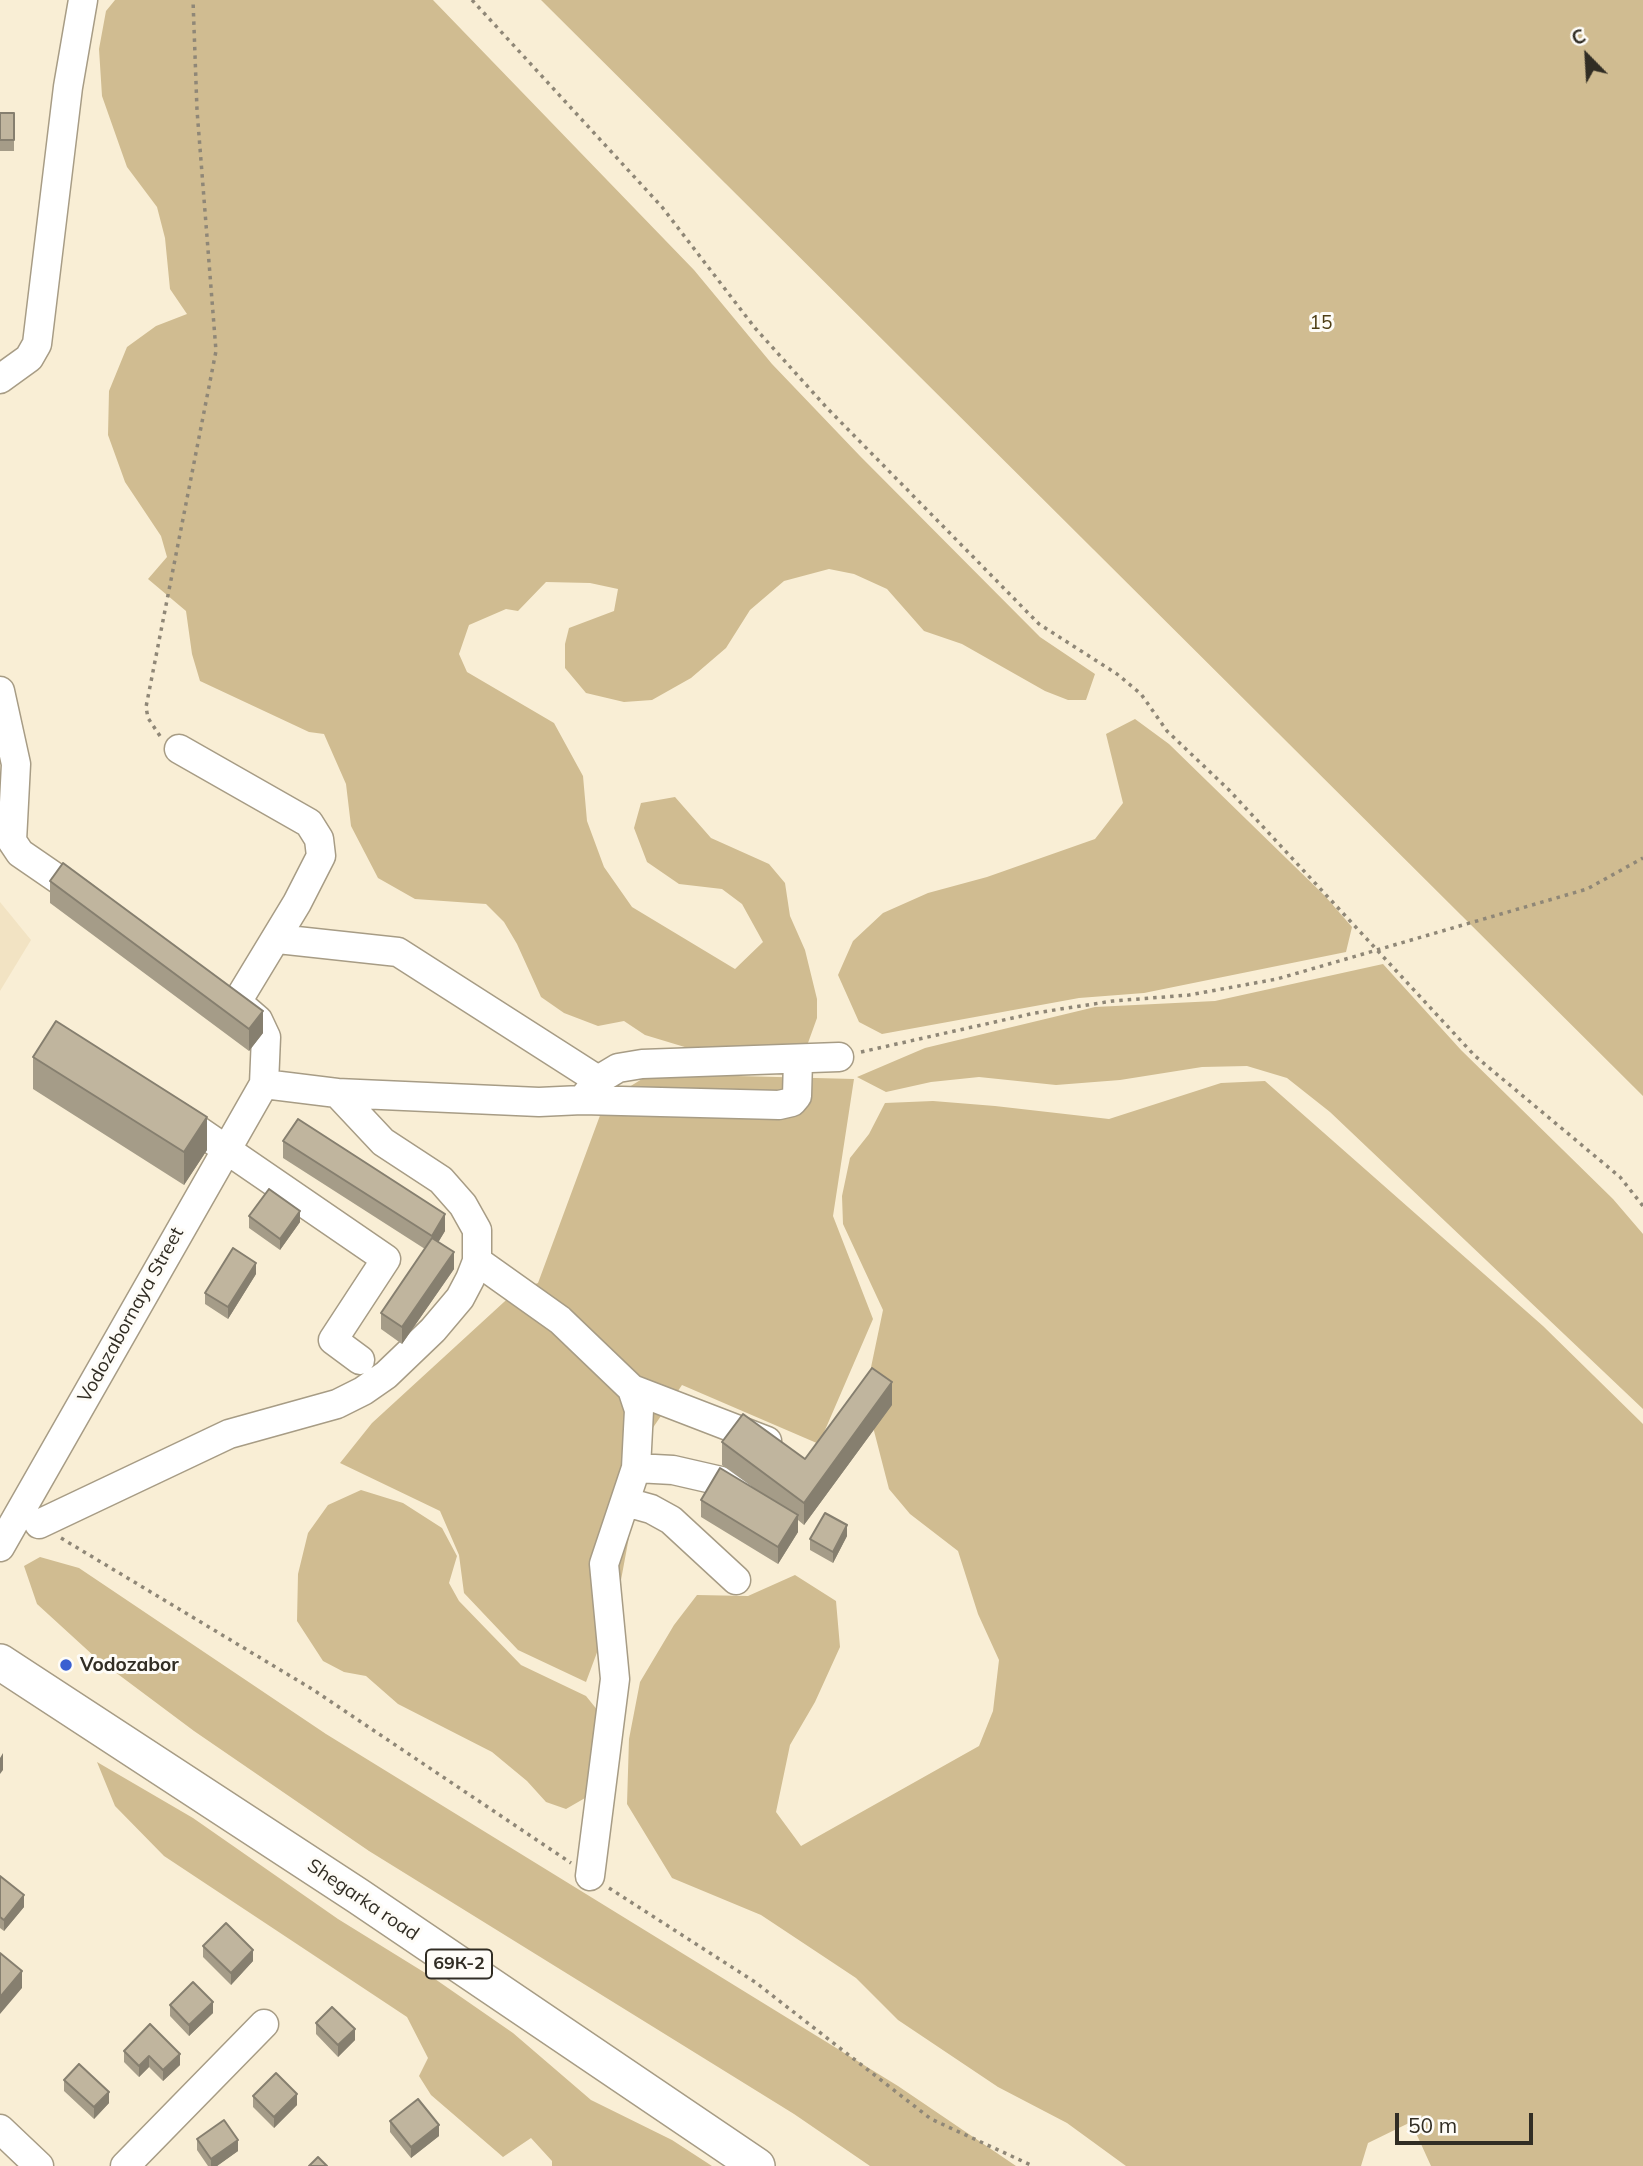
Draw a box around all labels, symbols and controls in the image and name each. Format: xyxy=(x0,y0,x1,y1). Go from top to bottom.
north arrow xyxy=(1552,21,1622,91)
text: С xyxy=(1568,23,1589,50)
park label: 15 xyxy=(1310,312,1332,334)
street label: Vodozabornaya Street xyxy=(73,1223,189,1407)
place label: Vodozabor xyxy=(80,1654,179,1676)
marker: Vodozabor xyxy=(58,1657,74,1673)
street label: Shegarka road xyxy=(303,1854,423,1946)
road number: 69К-2 xyxy=(426,1950,492,1978)
scale bar xyxy=(1398,2100,1536,2144)
text: 50 m xyxy=(1408,2112,1457,2138)

